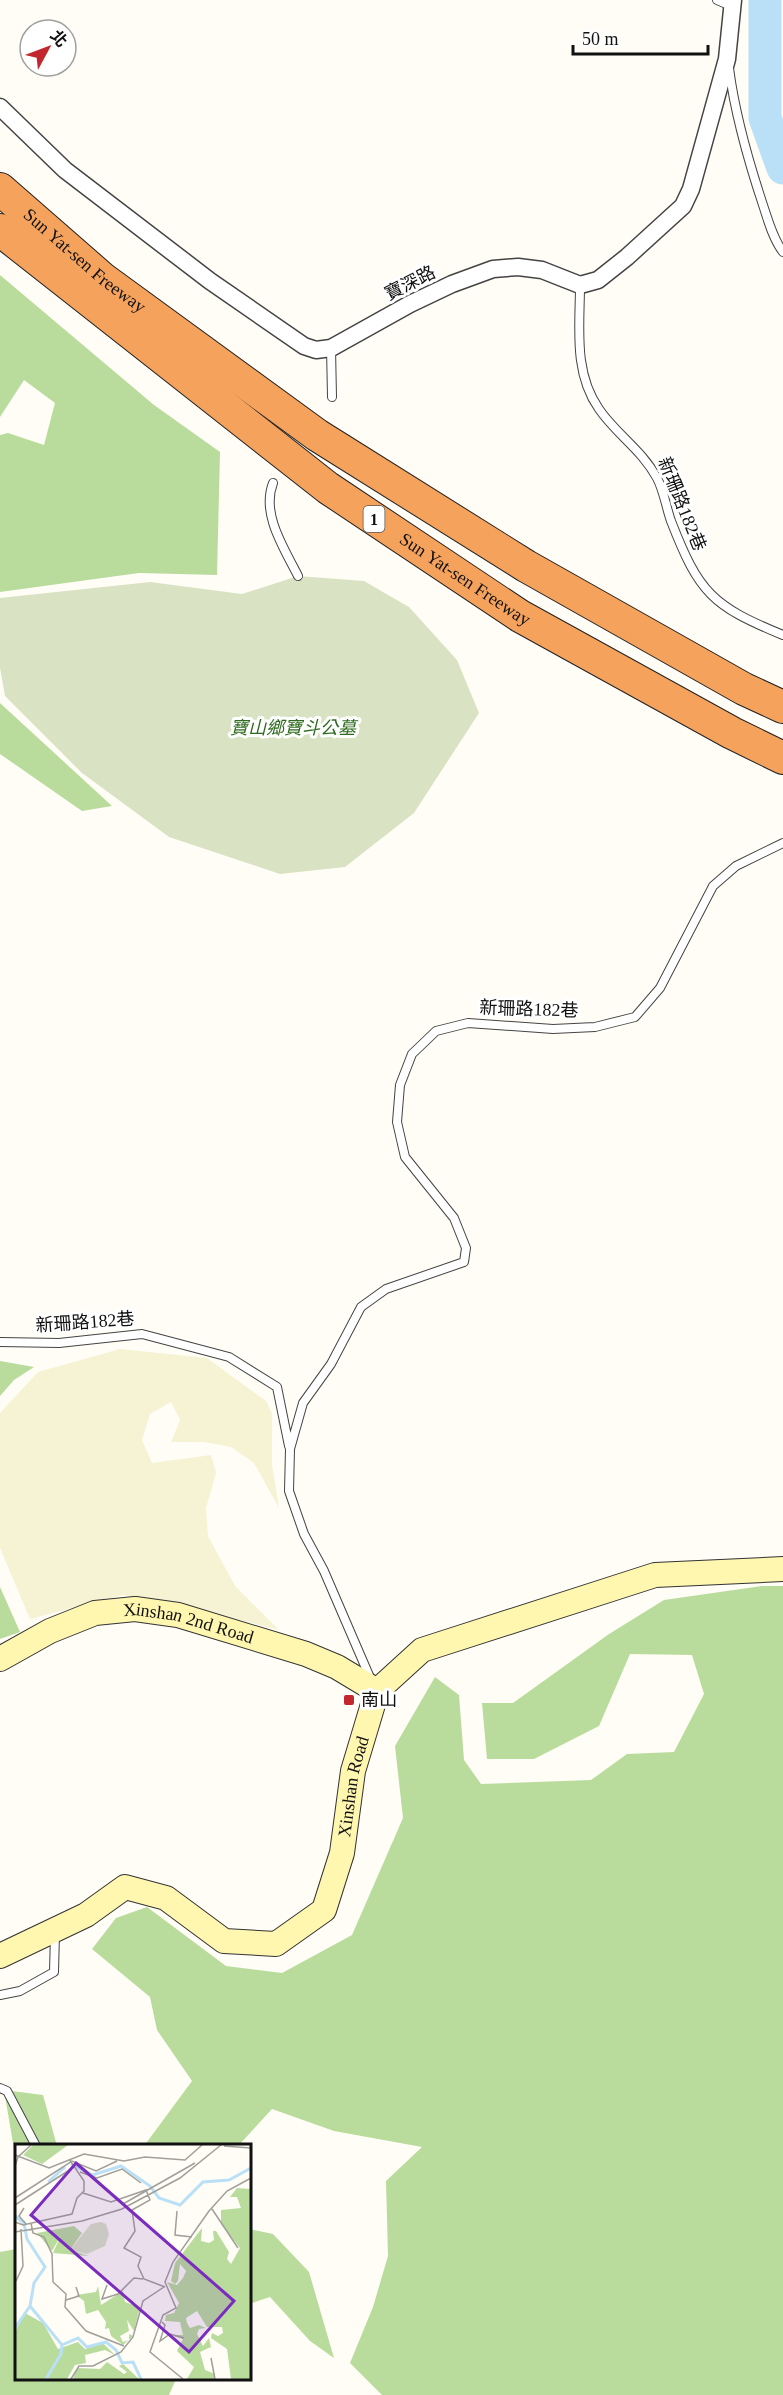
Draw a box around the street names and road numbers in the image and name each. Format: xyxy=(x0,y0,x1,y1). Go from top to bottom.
street label: Sun Yat-sen Freeway xyxy=(20,204,150,317)
street label: 寶深路 xyxy=(381,262,439,304)
street label: 新珊路182巷 xyxy=(654,454,710,554)
road number: 1 xyxy=(364,506,385,532)
street label: Sun Yat-sen Freeway xyxy=(396,529,534,630)
street label: 新珊路182巷 xyxy=(479,997,579,1021)
street label: 新珊路182巷 xyxy=(35,1309,135,1335)
street label: Xinshan 2nd Road xyxy=(122,1599,256,1647)
street label: Xinshan Road xyxy=(334,1734,373,1838)

